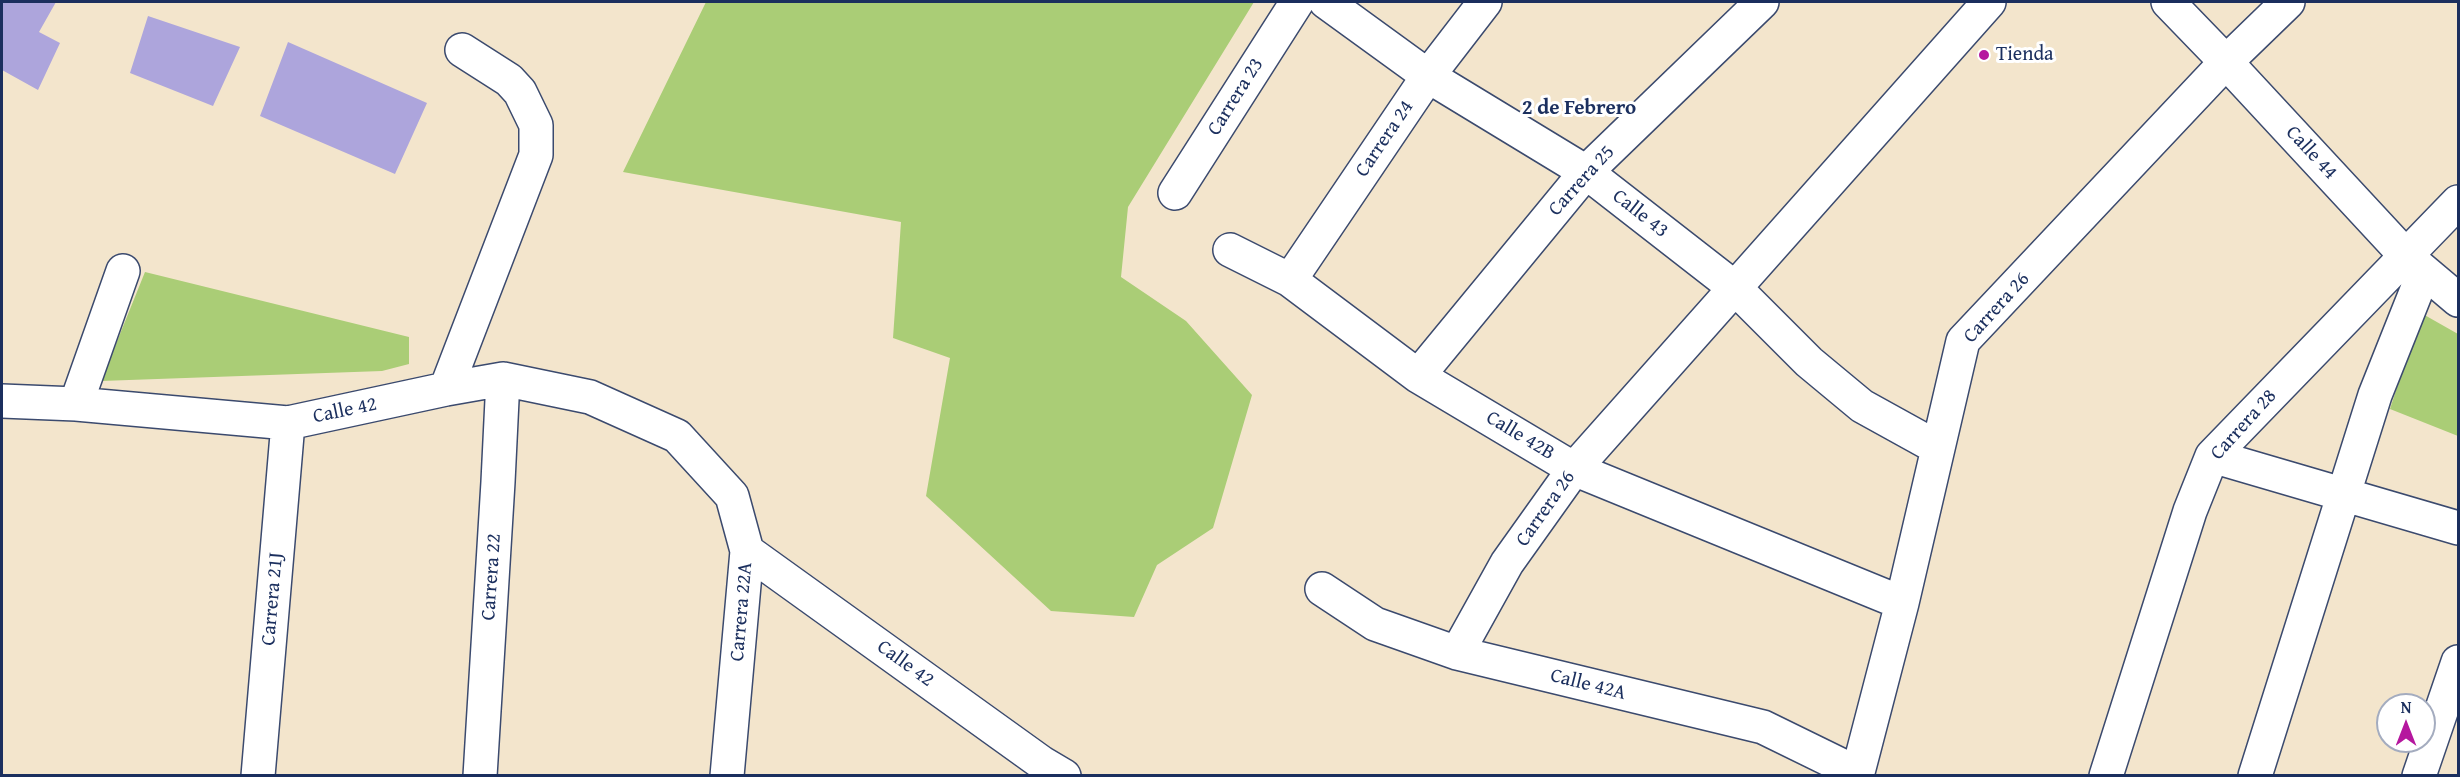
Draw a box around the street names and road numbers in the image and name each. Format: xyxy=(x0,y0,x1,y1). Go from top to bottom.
street label: Carrera 23 xyxy=(1203,54,1269,140)
street label: Carrera 24 xyxy=(1351,96,1419,182)
street label: Calle 44 xyxy=(2280,121,2342,185)
street label: Carrera 25 xyxy=(1544,141,1620,221)
street label: Calle 43 xyxy=(1607,185,1673,243)
street label: Carrera 26 xyxy=(1959,268,2035,348)
street label: Carrera 28 xyxy=(2206,385,2282,465)
street label: Calle 42 xyxy=(311,393,379,429)
street label: Calle 42B xyxy=(1481,406,1559,466)
street label: Carrera 26 xyxy=(1511,466,1581,552)
street label: Carrera 22 xyxy=(477,533,507,621)
street label: Carrera 21J xyxy=(257,551,289,647)
street label: Carrera 22A xyxy=(726,562,758,662)
street label: Calle 42 xyxy=(872,635,938,693)
street label: Calle 42A xyxy=(1548,664,1628,706)

